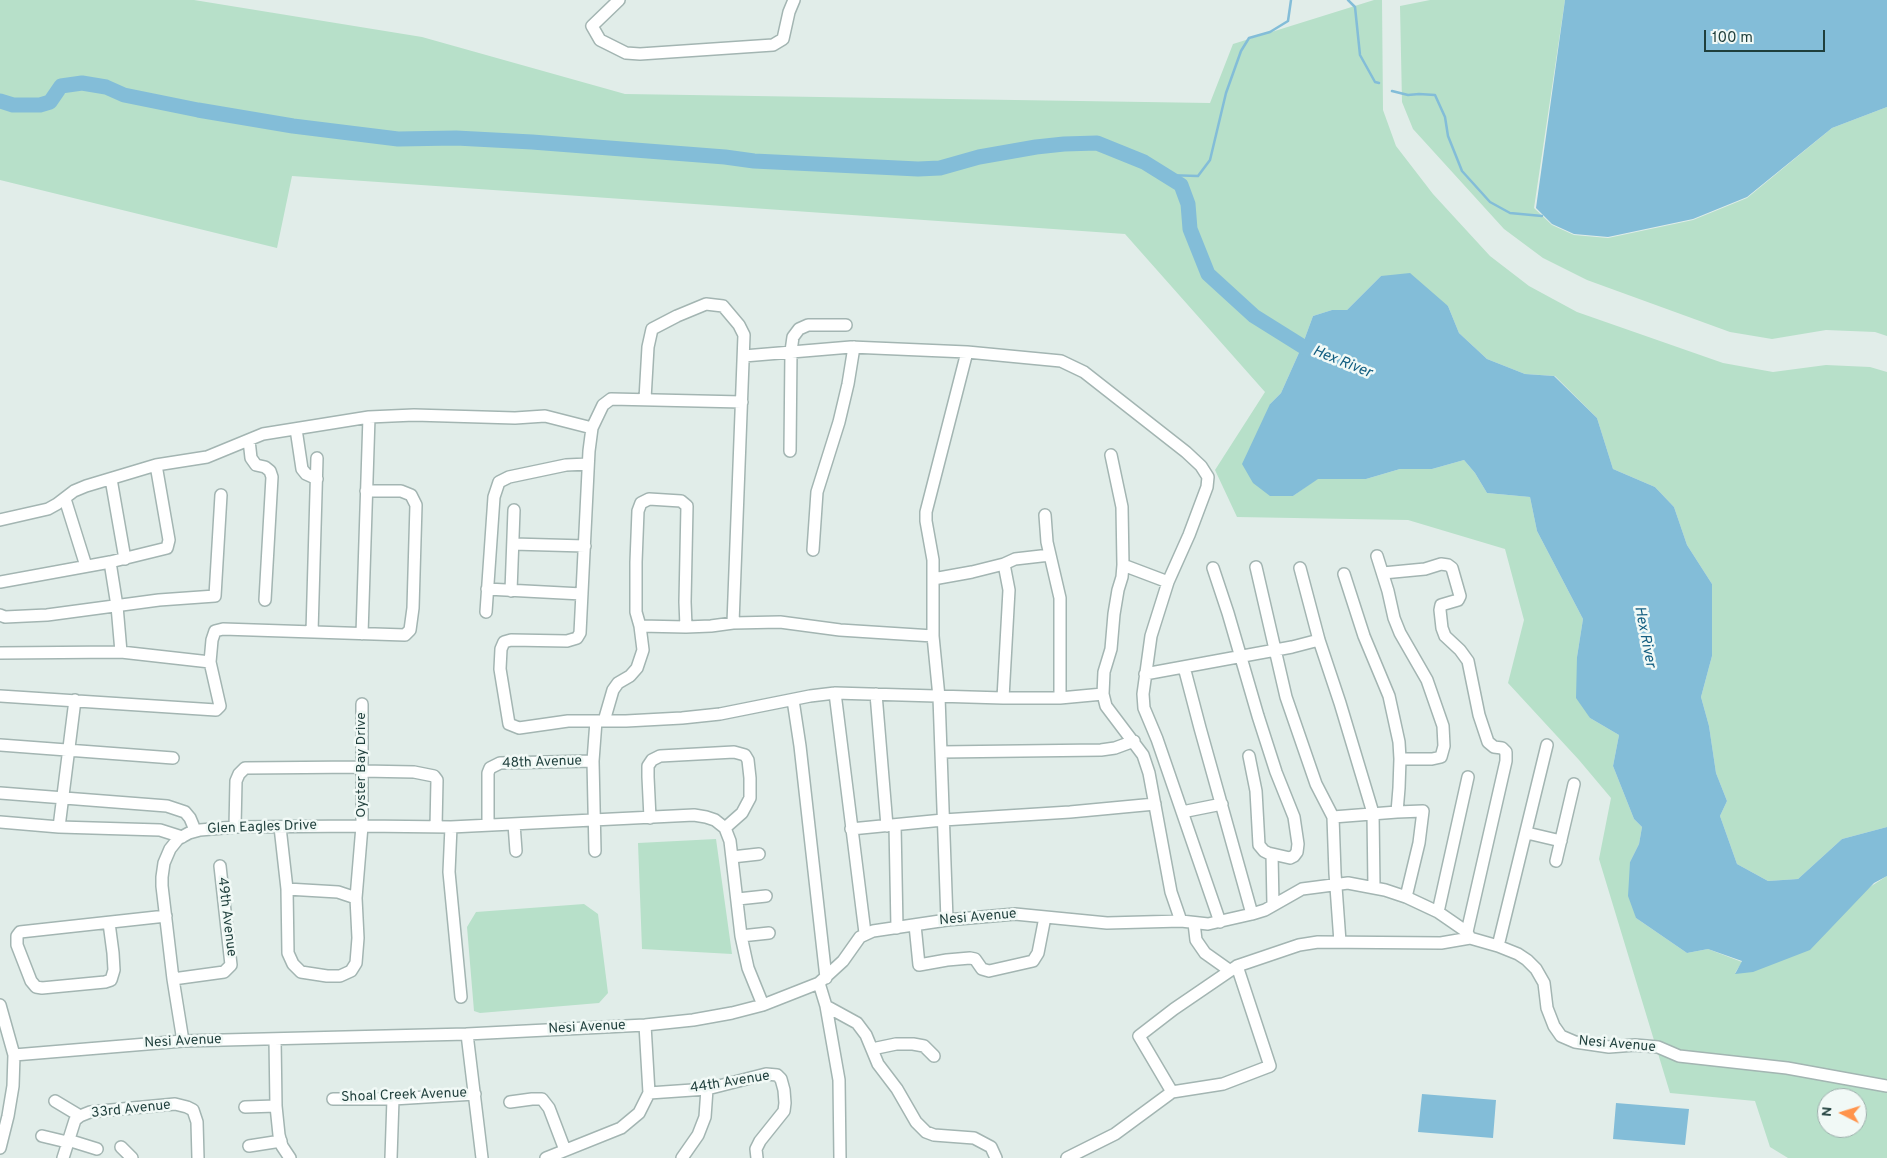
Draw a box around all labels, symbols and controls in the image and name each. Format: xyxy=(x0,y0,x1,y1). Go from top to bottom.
scale bar xyxy=(1707,20,1828,52)
text: 100 m xyxy=(1712,29,1753,48)
water label: Hex River xyxy=(1310,343,1374,383)
water label: Hex River xyxy=(1629,605,1659,669)
street label: Oyster Bay Drive xyxy=(354,712,370,818)
street label: 48th Avenue xyxy=(502,753,582,773)
street label: Glen Eagles Drive xyxy=(207,818,317,838)
street label: 49th Avenue xyxy=(213,876,239,958)
street label: Nesi Avenue xyxy=(939,906,1017,930)
street label: Nesi Avenue xyxy=(548,1018,626,1038)
street label: Nesi Avenue xyxy=(144,1032,222,1052)
street label: Nesi Avenue xyxy=(1578,1033,1656,1057)
street label: 44th Avenue xyxy=(689,1068,771,1098)
street label: Shoal Creek Avenue xyxy=(341,1085,467,1107)
north arrow xyxy=(1817,1088,1867,1138)
street label: 33rd Avenue xyxy=(90,1097,172,1123)
text: N xyxy=(1819,1106,1836,1117)

